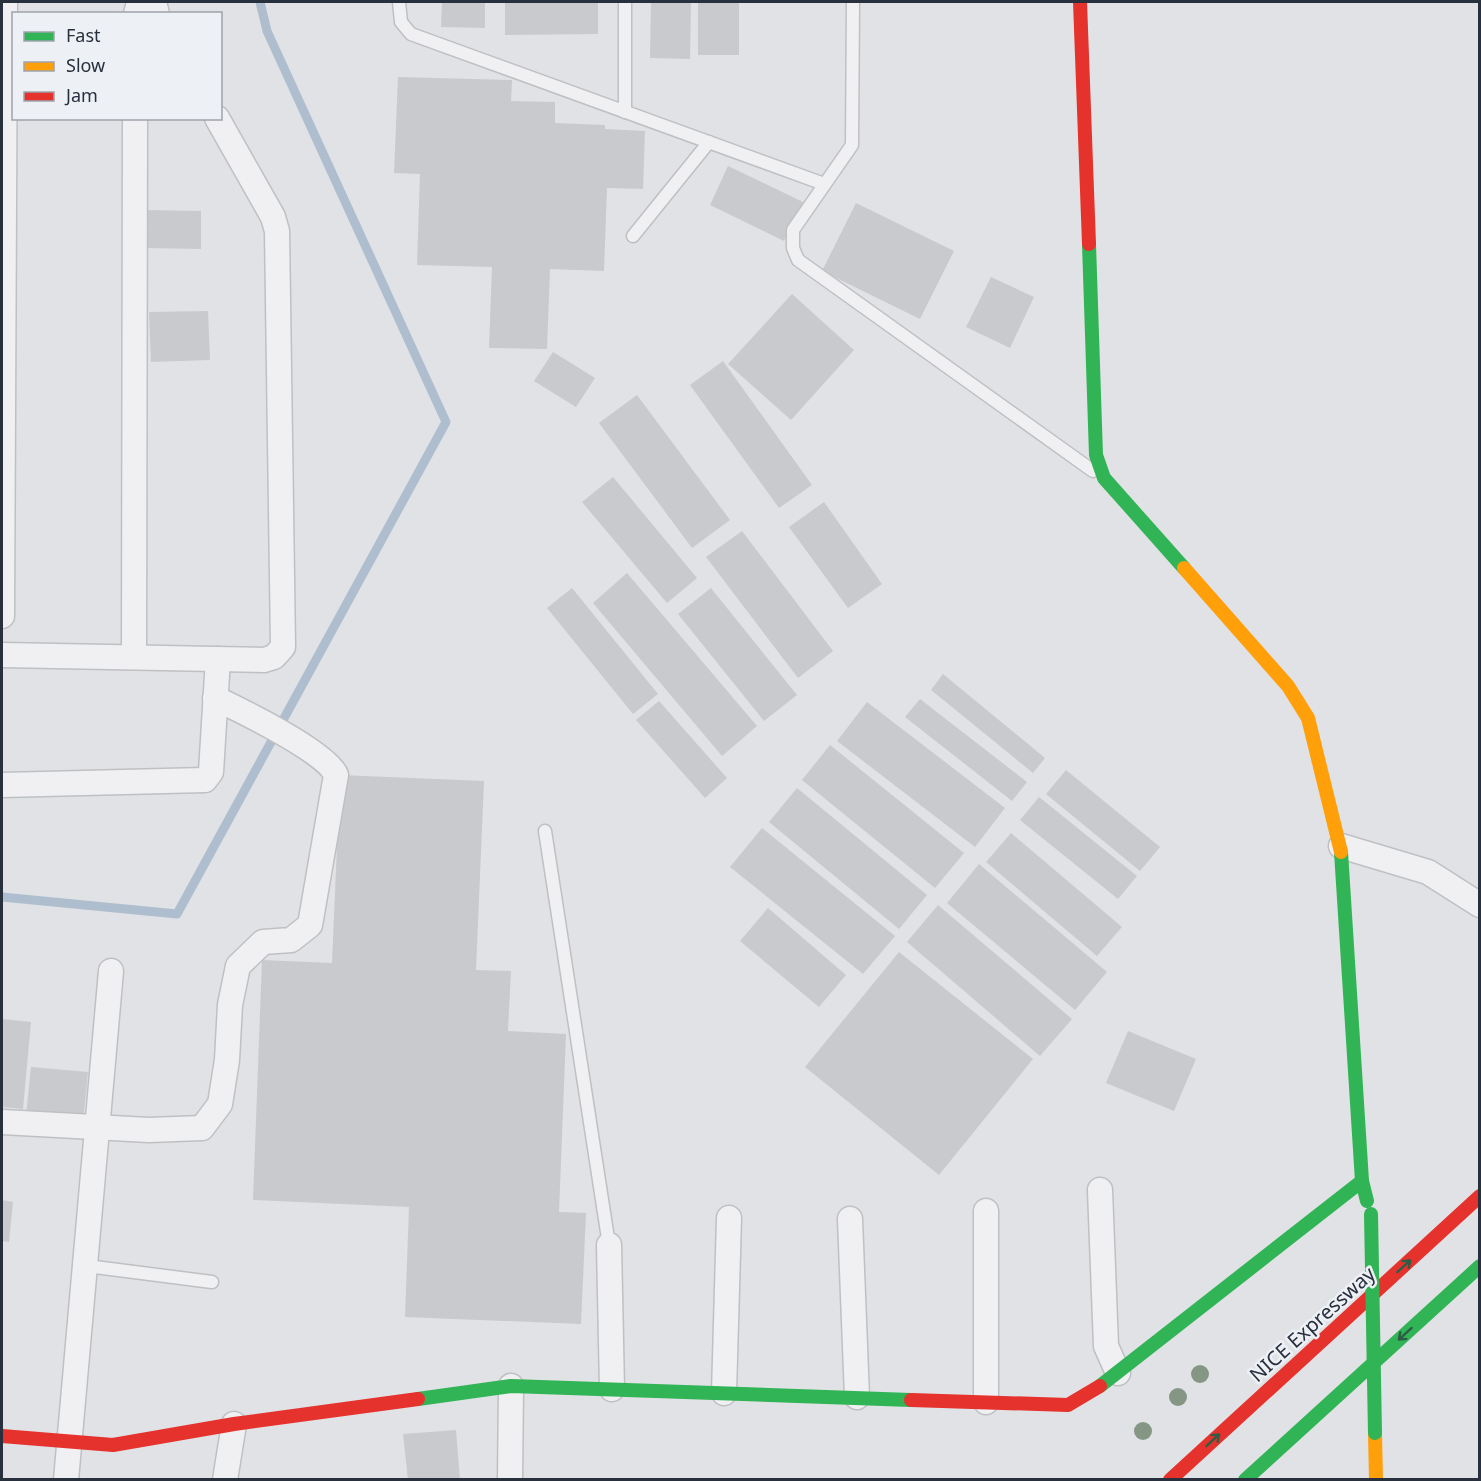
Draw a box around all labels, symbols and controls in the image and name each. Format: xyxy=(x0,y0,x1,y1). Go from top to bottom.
legend xyxy=(12,12,222,120)
text: Fast xyxy=(66,23,101,47)
text: Slow xyxy=(66,53,105,77)
text: Jam xyxy=(64,83,98,107)
one-way arrow xyxy=(1396,1259,1411,1273)
street label: NICE Expressway xyxy=(1243,1260,1381,1388)
one-way arrow xyxy=(1398,1327,1413,1341)
one-way arrow xyxy=(1205,1433,1220,1447)

